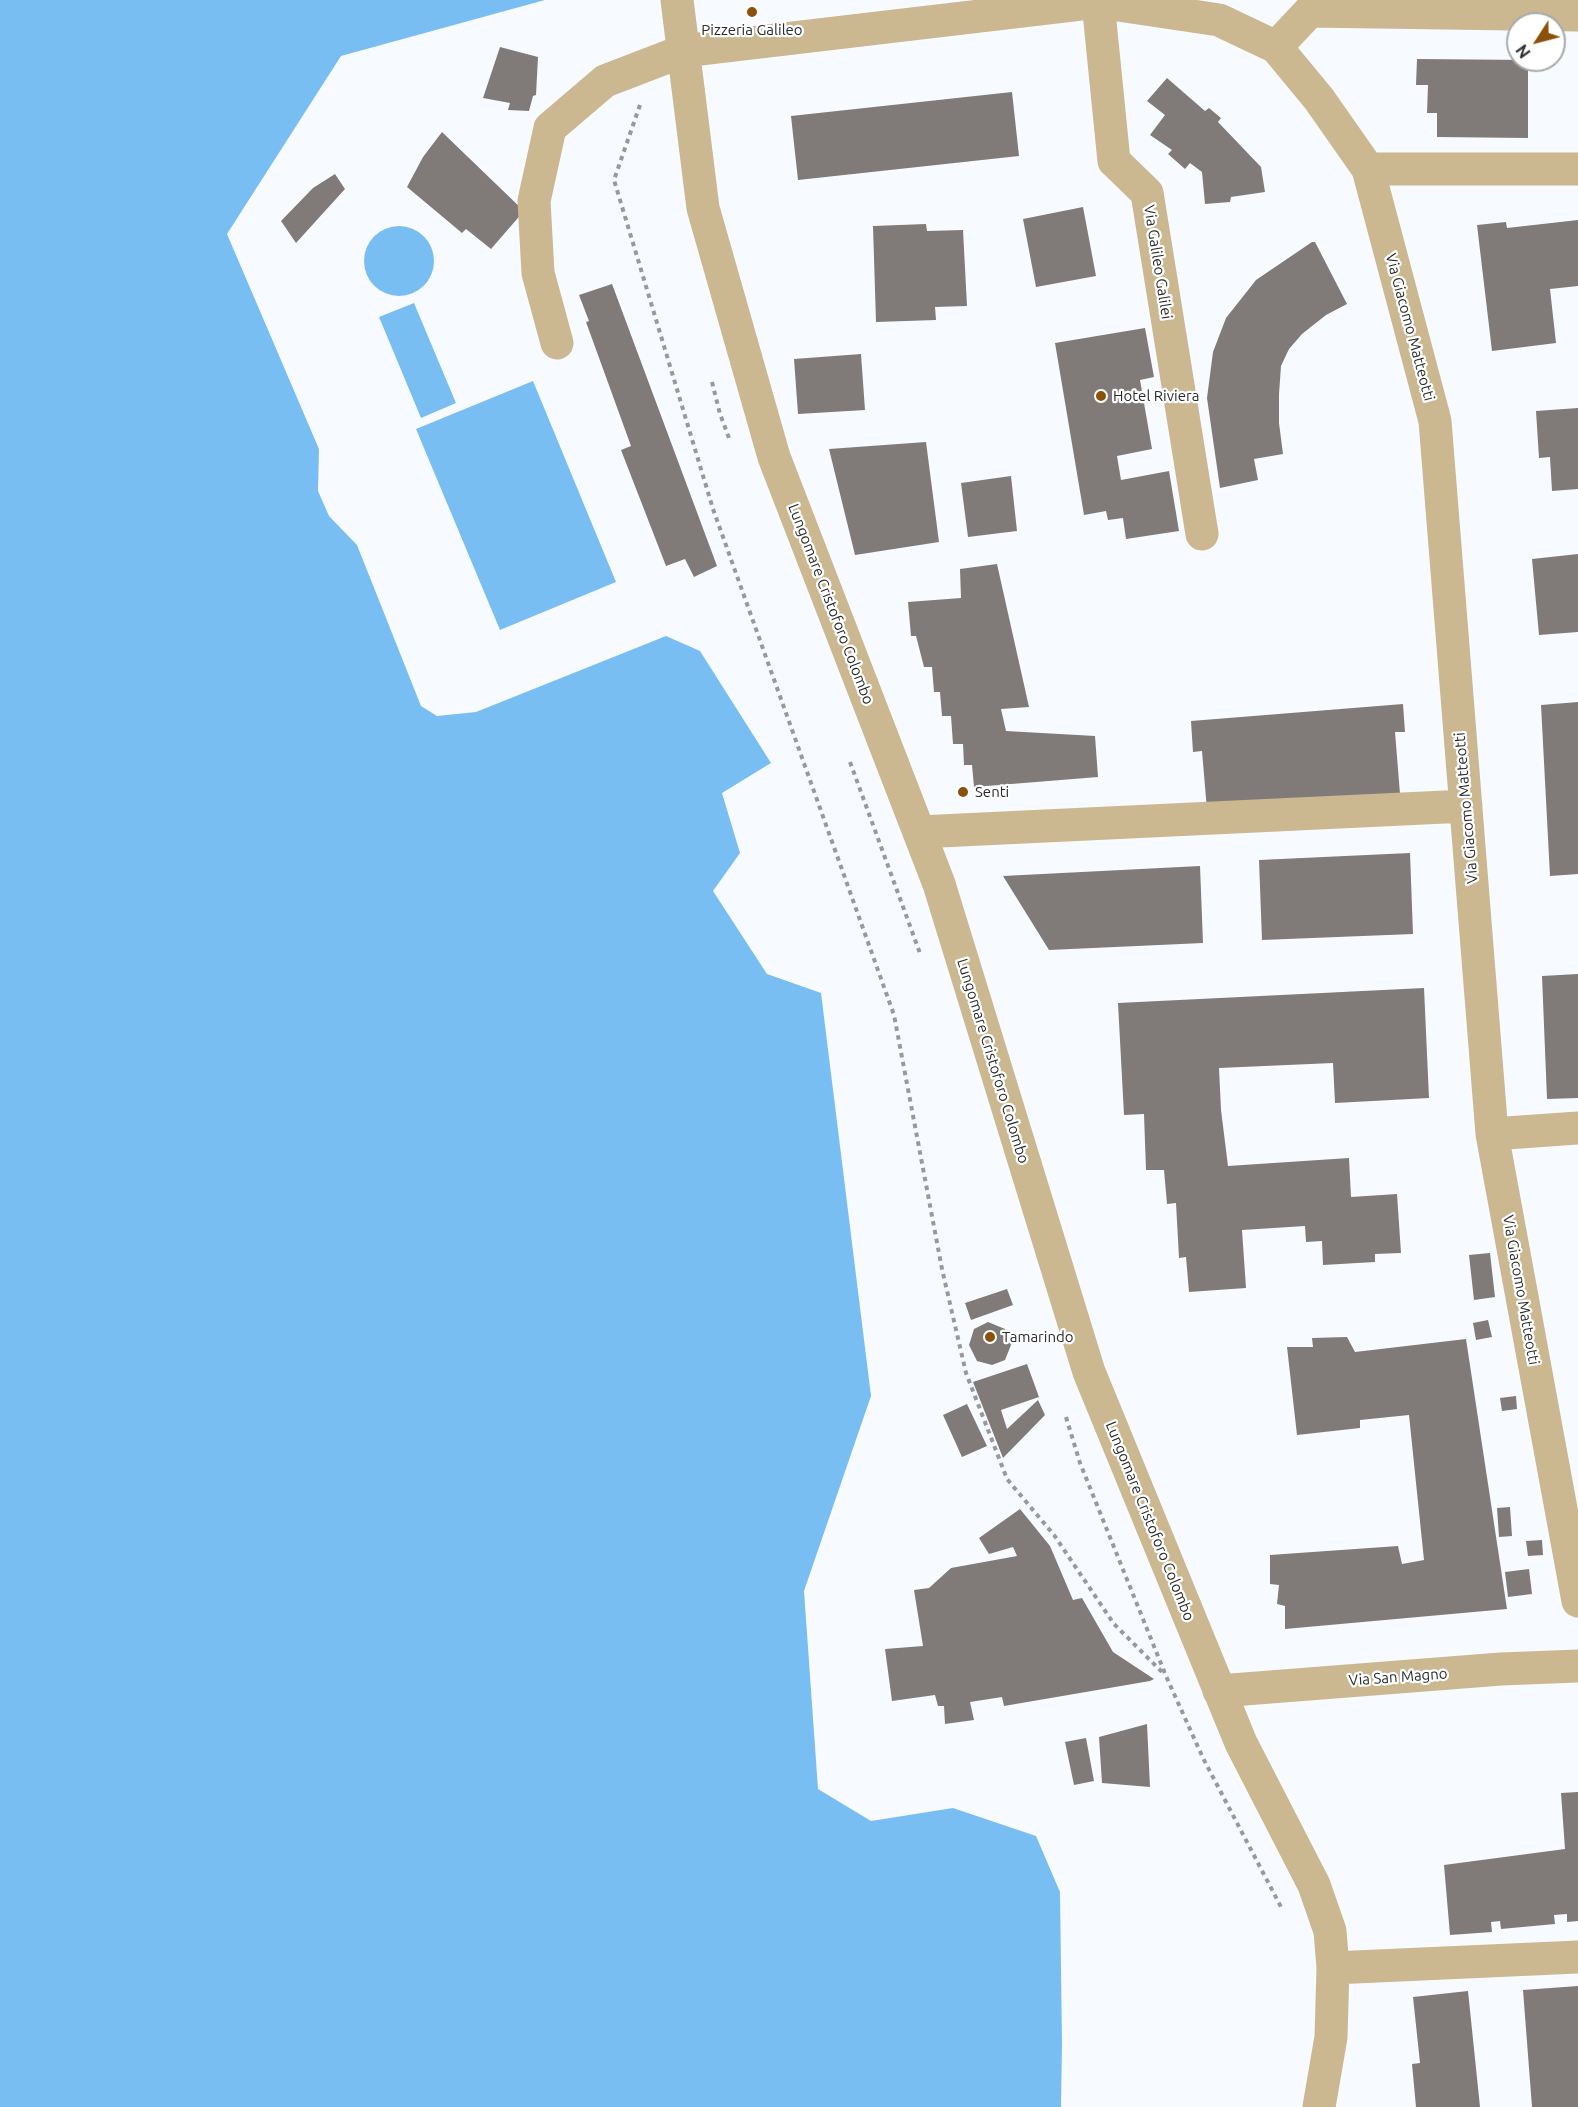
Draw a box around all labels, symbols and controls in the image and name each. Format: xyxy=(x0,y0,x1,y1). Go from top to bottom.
marker: Pizzeria Galileo xyxy=(745,5,759,19)
north arrow xyxy=(1506,12,1566,72)
place label: Pizzeria Galileo xyxy=(701,21,803,39)
text: N xyxy=(1512,41,1534,62)
street label: Via Galileo Galilei xyxy=(1140,204,1176,320)
street label: Via Giacomo Matteotti xyxy=(1382,251,1438,403)
place label: Hotel Riviera xyxy=(1113,387,1199,405)
marker: Hotel Riviera xyxy=(1094,389,1108,403)
street label: Lungomare Cristoforo Colombo xyxy=(784,501,878,707)
street label: Via Giacomo Matteotti xyxy=(1450,732,1482,884)
place label: Senti xyxy=(975,783,1009,801)
marker: Senti xyxy=(956,785,970,799)
street label: Lungomare Cristoforo Colombo xyxy=(953,956,1033,1166)
street label: Via Giacomo Matteotti xyxy=(1499,1214,1543,1366)
place label: Tamarindo xyxy=(1002,1328,1074,1346)
marker: Tamarindo xyxy=(983,1330,997,1344)
street label: Lungomare Cristoforo Colombo xyxy=(1102,1419,1198,1623)
street label: Via San Magno xyxy=(1348,1665,1448,1689)

